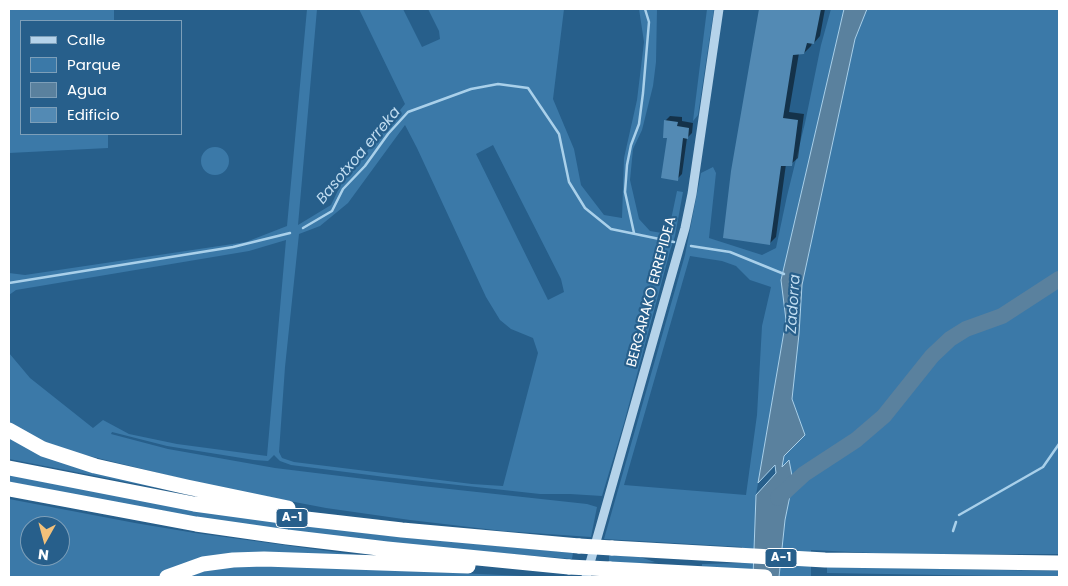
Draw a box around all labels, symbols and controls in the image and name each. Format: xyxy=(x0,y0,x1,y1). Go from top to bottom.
legend xyxy=(20,20,182,135)
text: Calle xyxy=(67,29,105,50)
text: Parque xyxy=(67,54,120,75)
text: Agua xyxy=(67,79,107,100)
text: Edificio xyxy=(67,104,120,125)
water label: Basotxoa erreka xyxy=(313,104,405,208)
street label: BERGARAKO ERREPIDEA xyxy=(624,215,680,369)
water label: Zadorra xyxy=(783,274,805,334)
road number: A-1 xyxy=(276,508,308,528)
north arrow xyxy=(20,516,70,566)
text: N xyxy=(37,544,50,565)
road number: A-1 xyxy=(765,548,797,568)

